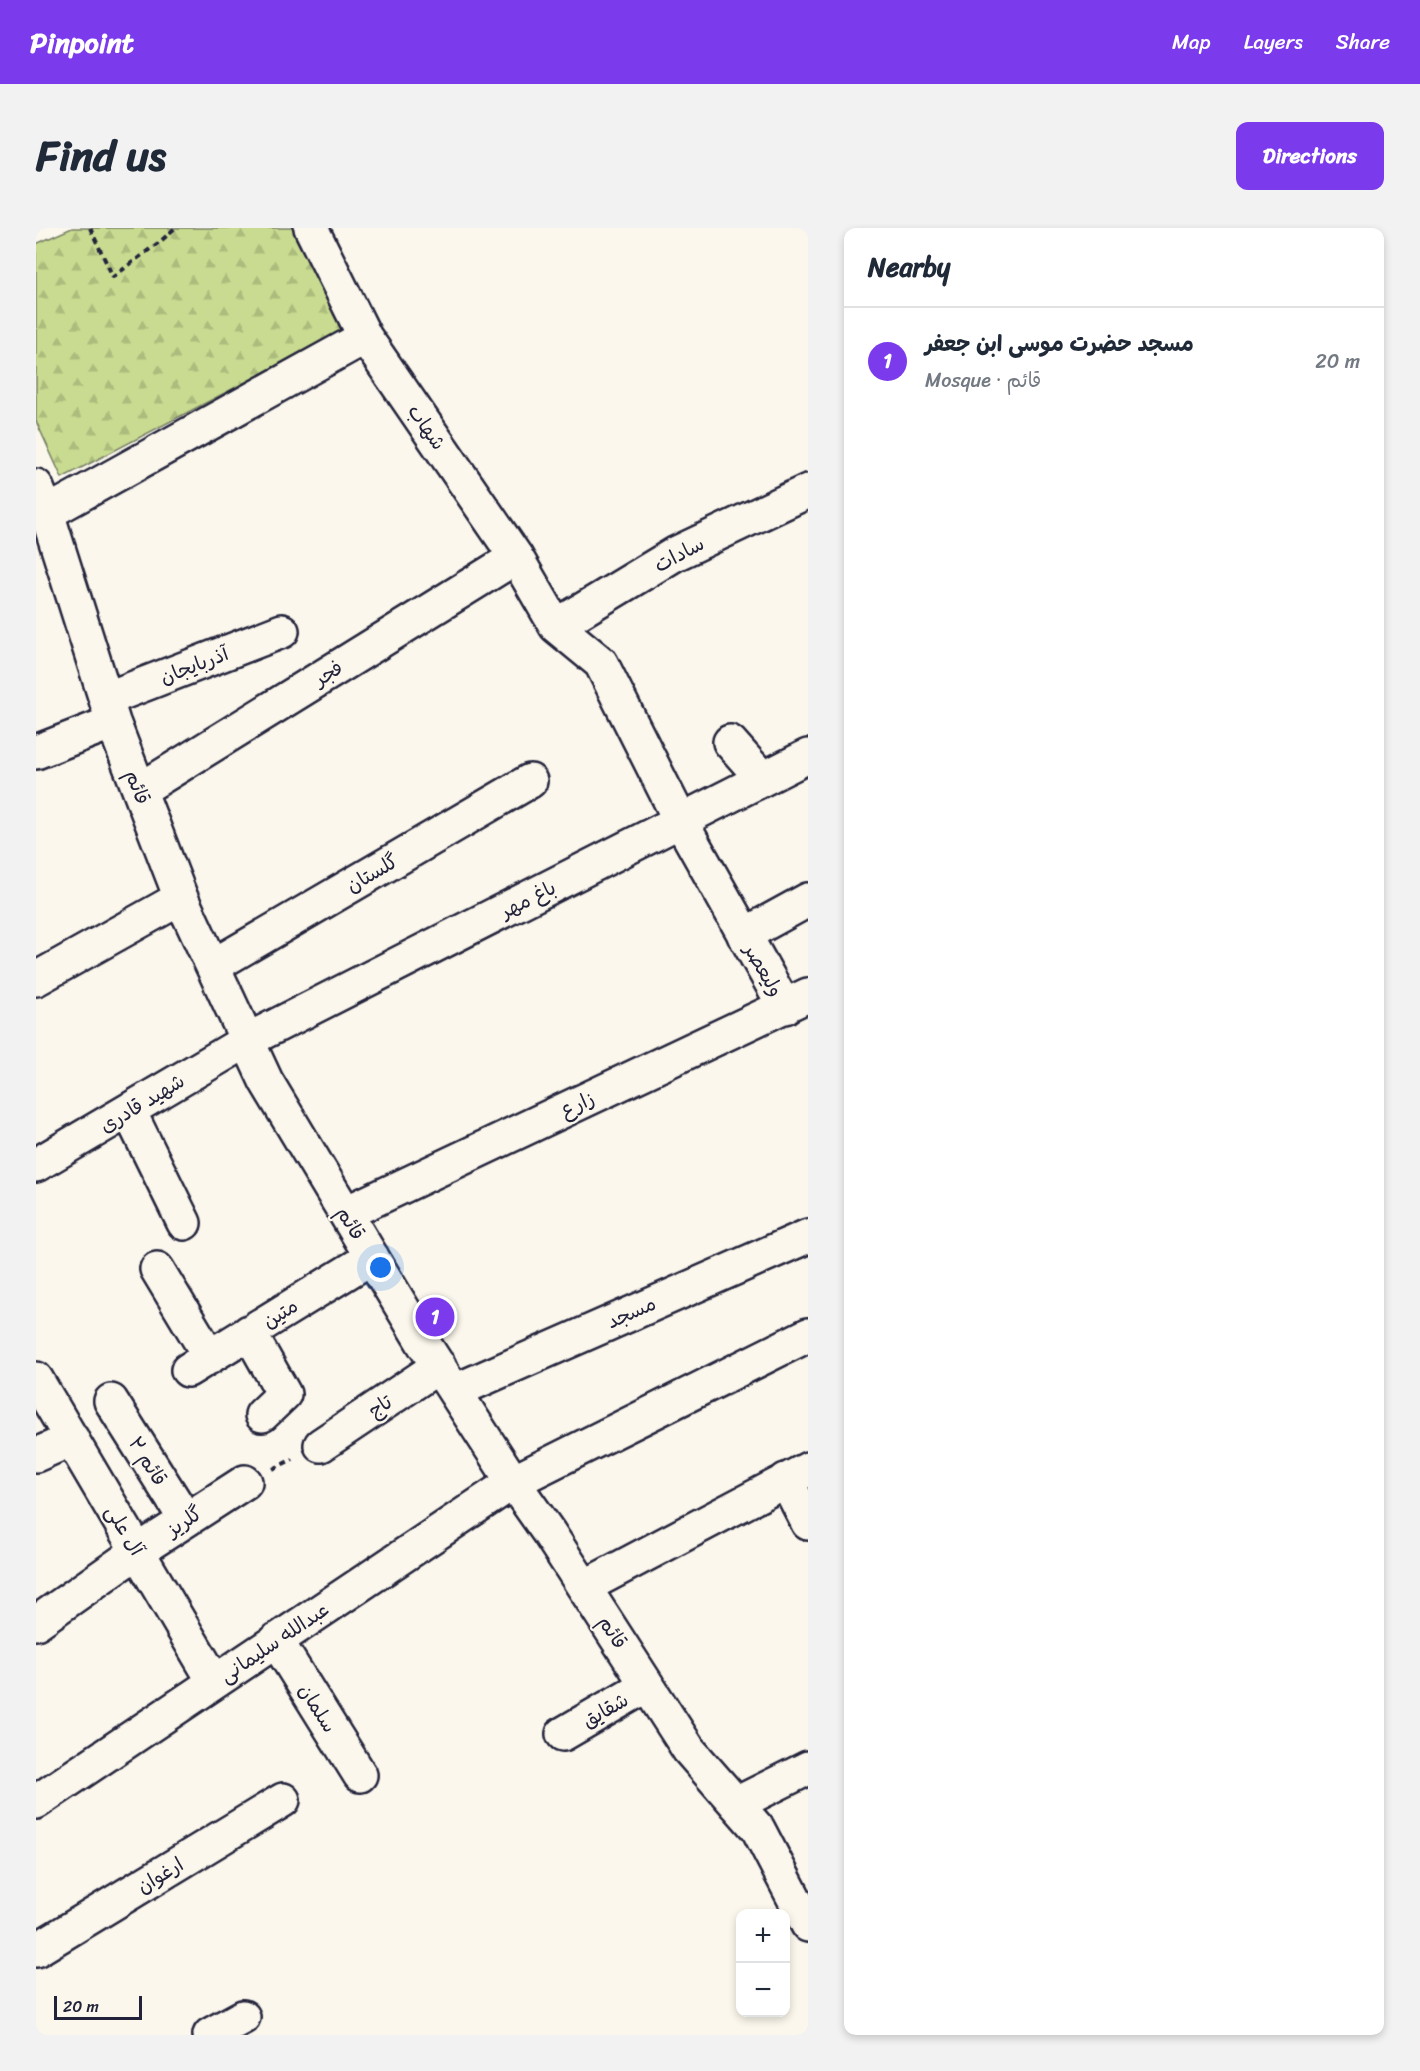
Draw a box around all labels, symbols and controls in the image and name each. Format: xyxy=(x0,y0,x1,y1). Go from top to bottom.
text: Pinpoint xyxy=(30,18,134,67)
text: Map xyxy=(1172,23,1211,61)
text: Layers xyxy=(1244,23,1303,61)
text: Share xyxy=(1336,23,1390,61)
text: Find us xyxy=(36,119,166,193)
button: Directions xyxy=(1236,122,1384,190)
text: Nearby xyxy=(868,244,950,290)
text: مسجد حضرت موسی ابن جعفر xyxy=(925,324,1194,363)
text: 1 xyxy=(883,344,892,379)
text: 20 m xyxy=(1315,344,1360,379)
text: Mosque · قائم xyxy=(925,363,1041,398)
street label: شهاب xyxy=(398,397,455,458)
street label: سادات xyxy=(648,527,711,582)
street label: آذربایجان xyxy=(155,636,235,695)
street label: فجر xyxy=(305,651,350,697)
street label: قائم xyxy=(115,765,160,810)
street label: گلستان xyxy=(339,844,405,903)
street label: باغ مهر xyxy=(492,870,562,929)
street label: ولیعصر xyxy=(733,935,793,1003)
street label: شهید قادری xyxy=(93,1064,192,1143)
street label: زارع xyxy=(554,1081,600,1128)
street label: قائم xyxy=(327,1199,375,1247)
your location xyxy=(366,1253,395,1282)
street label: مسجد xyxy=(601,1286,662,1339)
street label: متین xyxy=(255,1289,305,1338)
pin: 1 xyxy=(416,1294,454,1340)
street label: تاج xyxy=(361,1385,400,1428)
street label: قائم ۲ xyxy=(119,1429,177,1493)
street label: گلریز xyxy=(157,1496,210,1547)
street label: آل علی xyxy=(96,1498,154,1564)
street label: عبدالله سلیمانی xyxy=(212,1592,337,1692)
street label: قائم xyxy=(588,1608,637,1656)
street label: سلمان xyxy=(289,1677,346,1740)
street label: شقایق xyxy=(575,1683,635,1738)
street label: ارغوان xyxy=(130,1848,191,1903)
map controls xyxy=(736,1909,790,2017)
button: + xyxy=(736,1909,790,1963)
button: − xyxy=(736,1963,790,2017)
text: 20 m xyxy=(63,1992,99,2021)
scale bar xyxy=(54,1993,142,2020)

